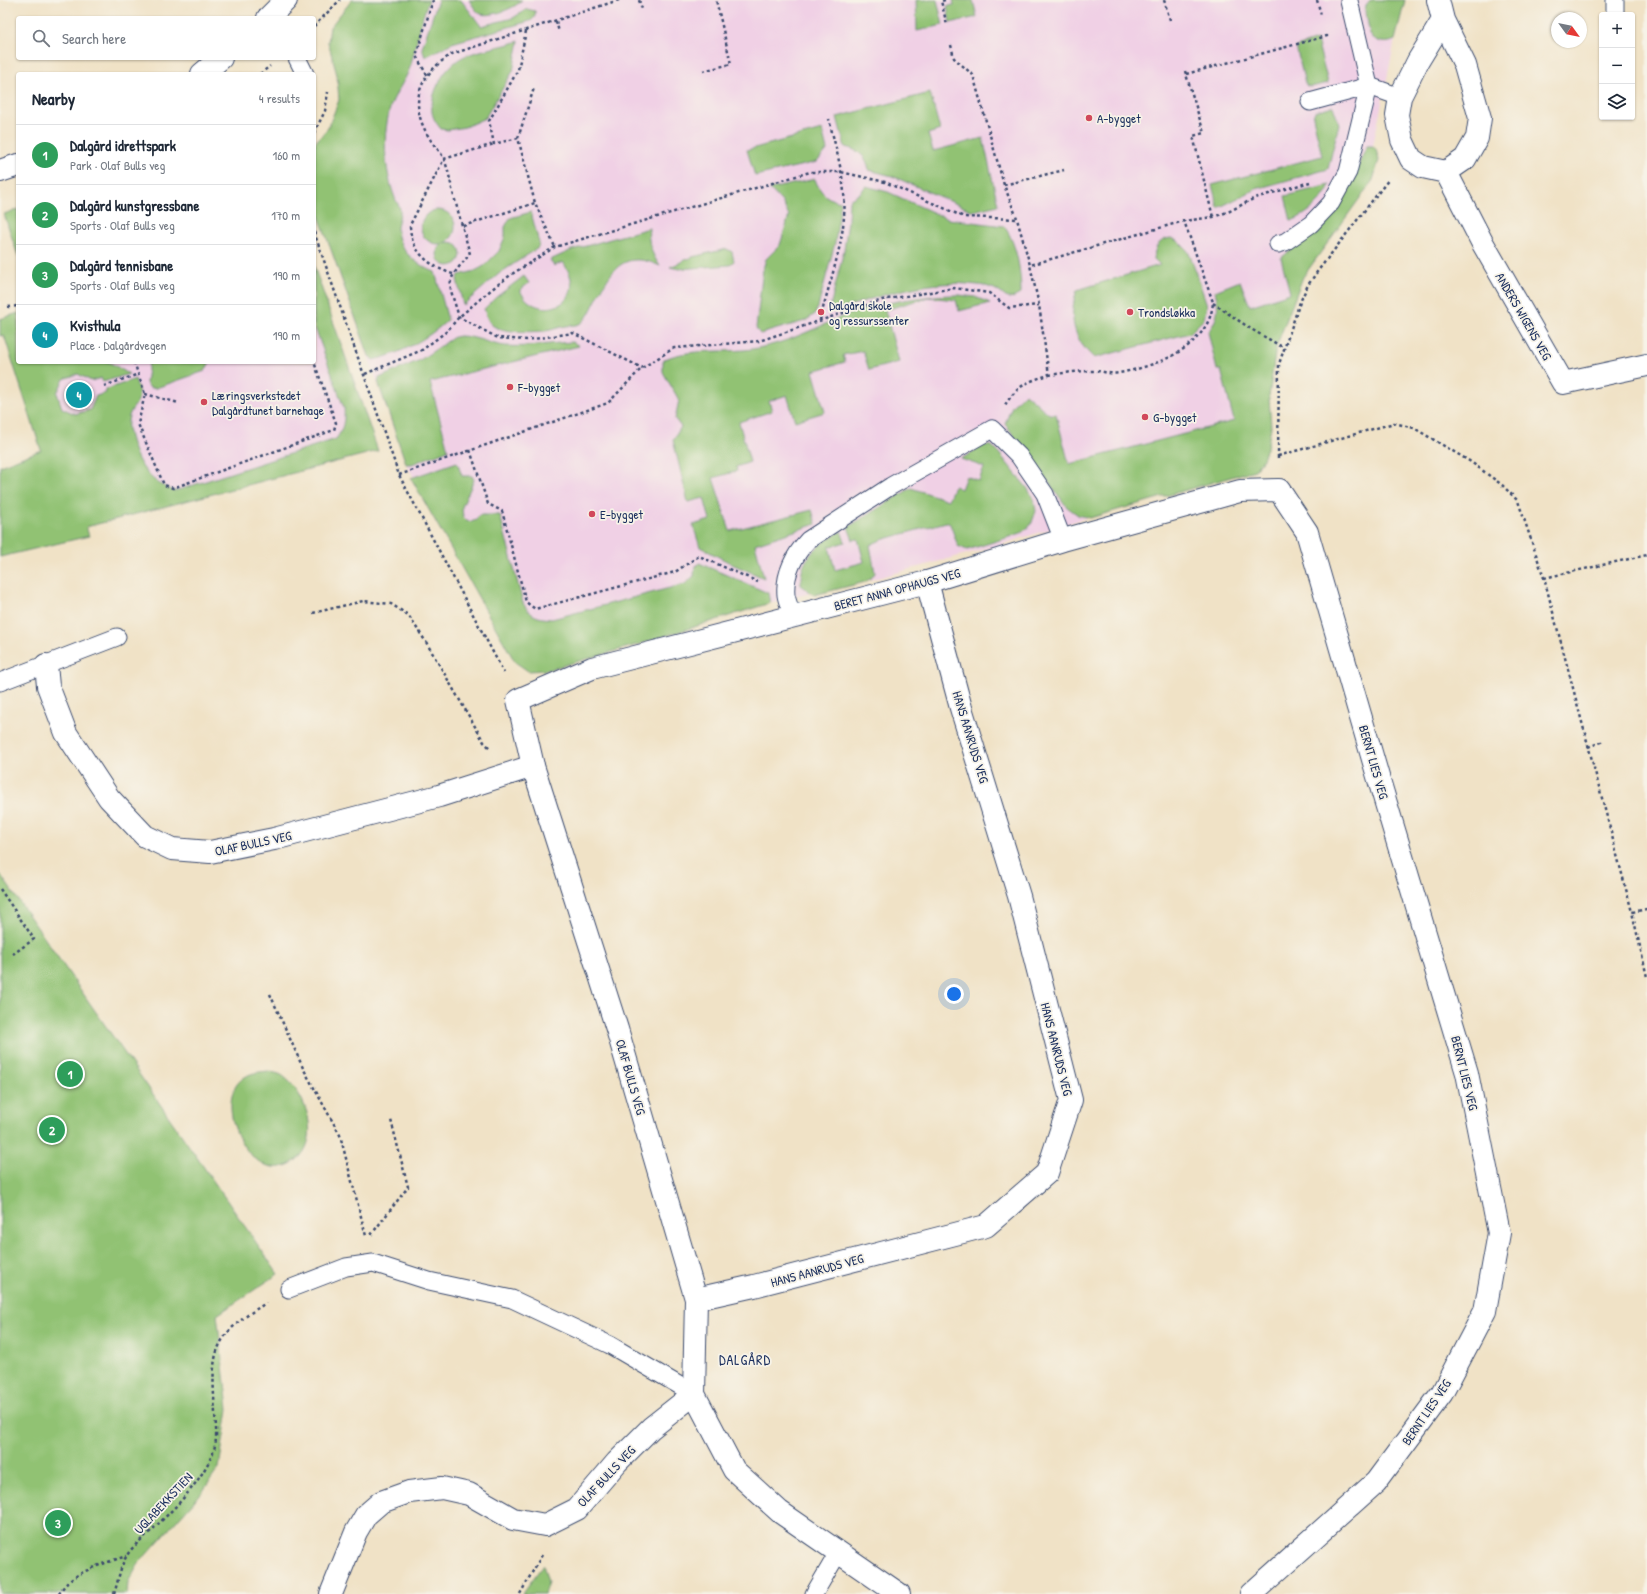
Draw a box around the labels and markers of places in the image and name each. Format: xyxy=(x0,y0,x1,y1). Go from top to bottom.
place label: A-bygget xyxy=(1097,109,1141,127)
marker: A-bygget xyxy=(1084,113,1094,123)
place label: Dalgård skole og ressurssenter xyxy=(829,296,909,329)
place label: Trondsløkka xyxy=(1138,303,1195,321)
marker: Dalgård skole og ressurssenter xyxy=(816,307,826,317)
marker: Trondsløkka xyxy=(1125,307,1135,317)
place label: F-bygget xyxy=(517,378,561,396)
pin: 4 xyxy=(66,380,92,410)
marker: F-bygget xyxy=(505,382,515,392)
place label: Læringsverkstedet Dalgårdtunet barnehage xyxy=(212,386,324,419)
marker: Læringsverkstedet Dalgårdtunet barnehage xyxy=(199,397,209,407)
place label: G-bygget xyxy=(1153,408,1197,426)
marker: G-bygget xyxy=(1140,412,1150,422)
place label: E-bygget xyxy=(600,505,644,523)
marker: E-bygget xyxy=(587,509,597,519)
pin: 1 xyxy=(57,1059,83,1089)
pin: 2 xyxy=(39,1115,65,1145)
pin: 3 xyxy=(45,1508,71,1538)

